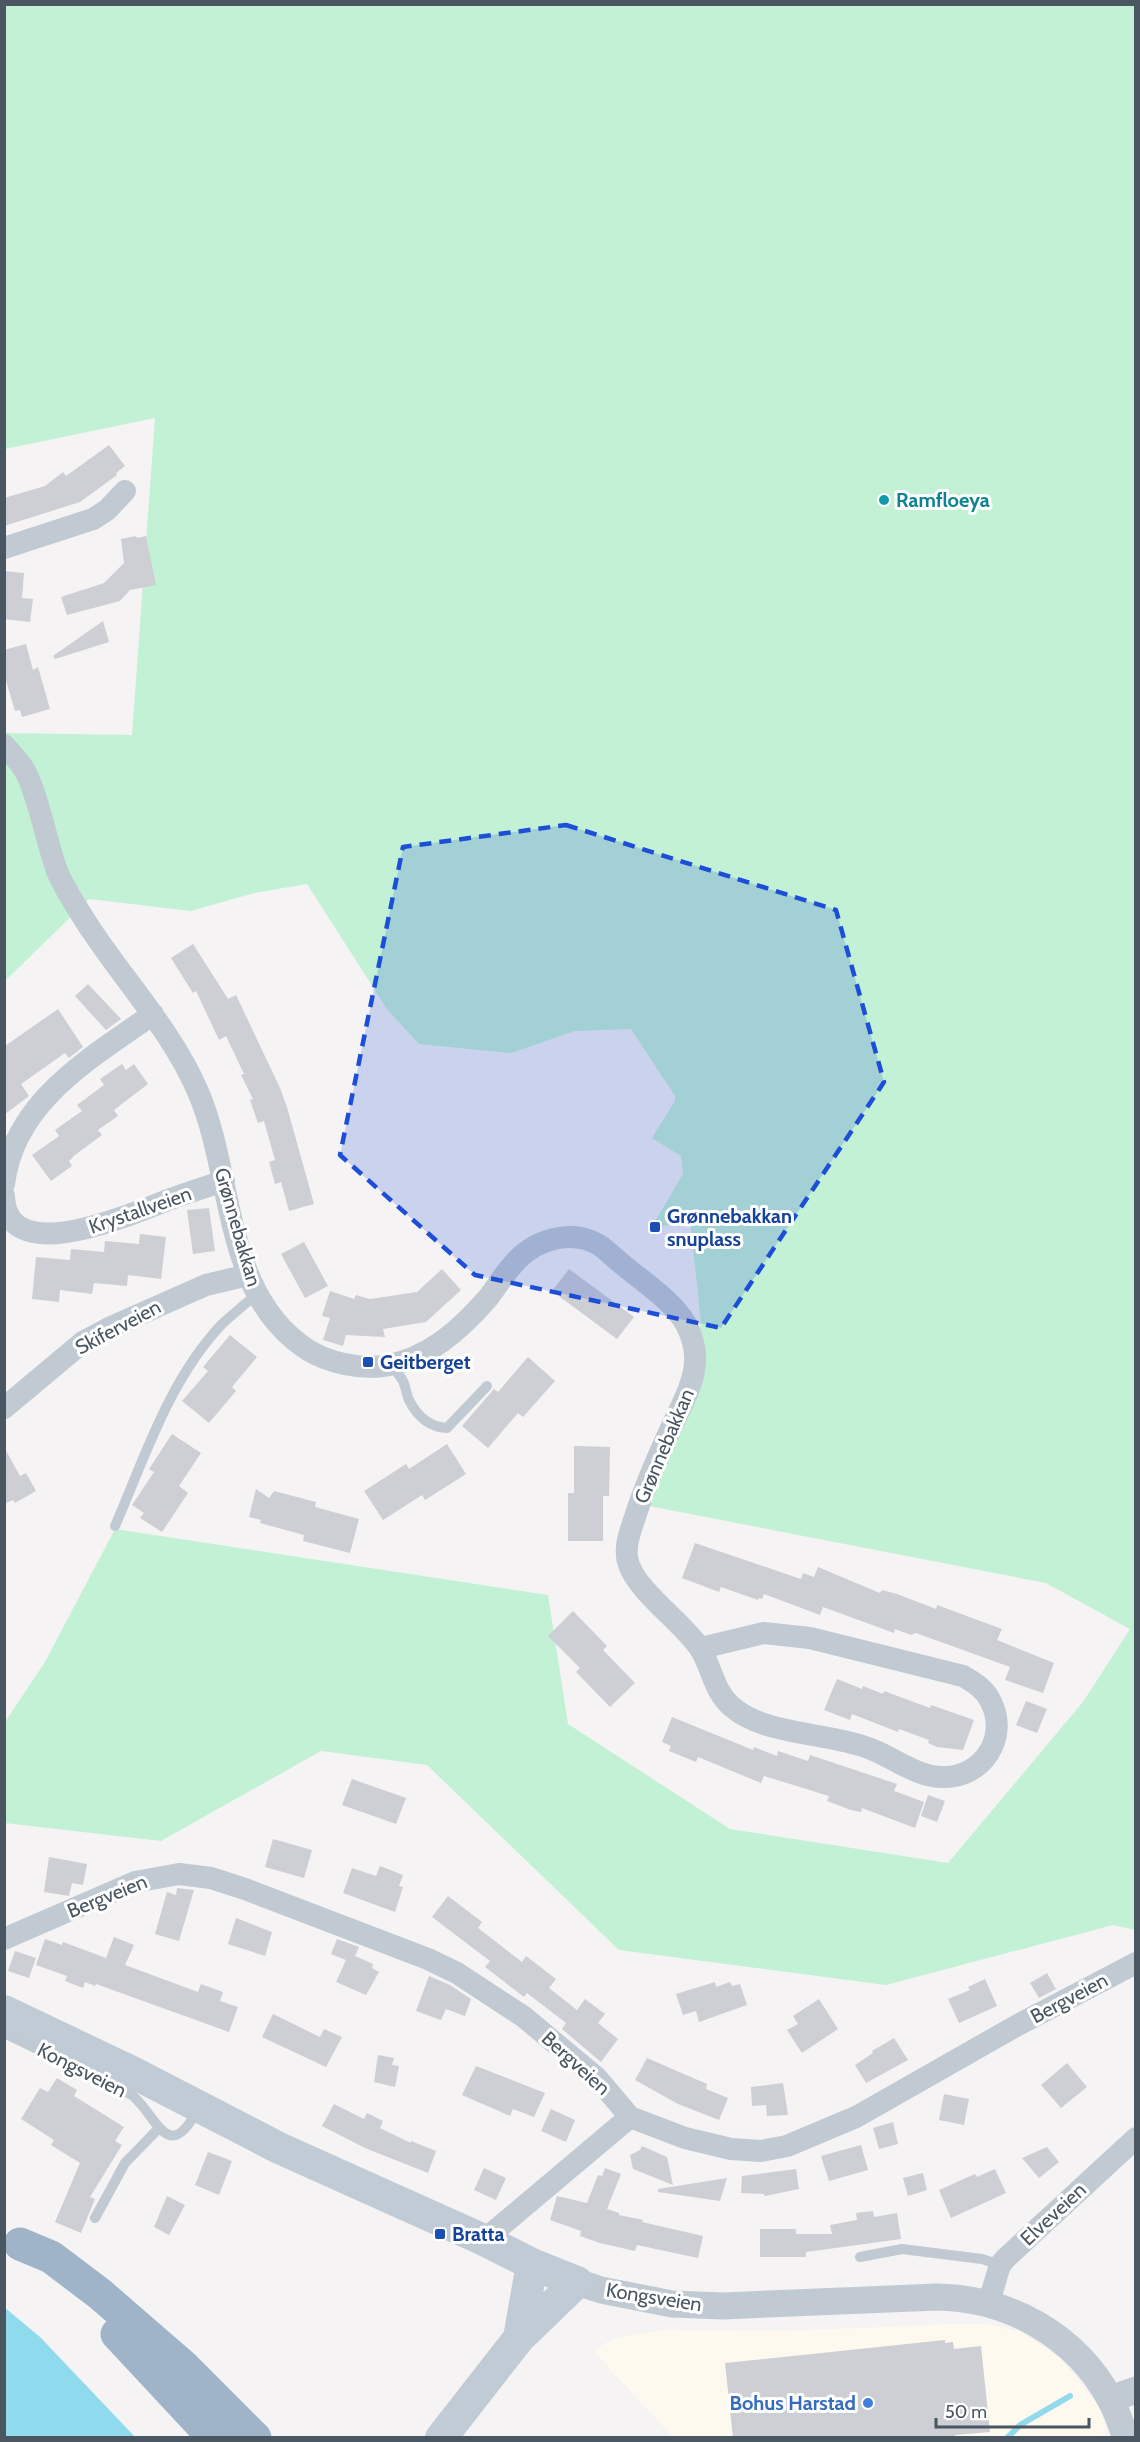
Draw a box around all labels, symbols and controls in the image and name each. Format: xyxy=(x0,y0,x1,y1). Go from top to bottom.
place label: Ramfloeya xyxy=(896,488,990,512)
marker: Ramfloeya xyxy=(877,493,891,507)
street label: Grønnebakkan xyxy=(210,1165,266,1289)
street label: Krystallveien xyxy=(85,1181,195,1239)
place label: Grønnebakkan snuplass xyxy=(667,1204,792,1251)
marker: Grønnebakkan snuplass xyxy=(648,1220,662,1234)
street label: Skiferveien xyxy=(71,1295,165,1359)
place label: Geitberget xyxy=(380,1350,471,1374)
marker: Geitberget xyxy=(361,1355,375,1369)
street label: Grønnebakkan xyxy=(629,1385,699,1507)
street label: Bergveien xyxy=(64,1869,150,1923)
street label: Bergveien xyxy=(1026,1968,1112,2028)
street label: Bergveien xyxy=(537,2026,615,2100)
street label: Kongsveien xyxy=(34,2037,130,2103)
street label: Elveveien xyxy=(1015,2178,1091,2250)
place label: Bratta xyxy=(452,2222,504,2246)
marker: Bratta xyxy=(433,2227,447,2241)
street label: Kongsveien xyxy=(604,2278,704,2316)
place label: Bohus Harstad xyxy=(729,2391,856,2415)
scale bar xyxy=(936,2391,1089,2429)
marker: Bohus Harstad xyxy=(861,2396,875,2410)
text: 50 m xyxy=(945,2401,987,2423)

